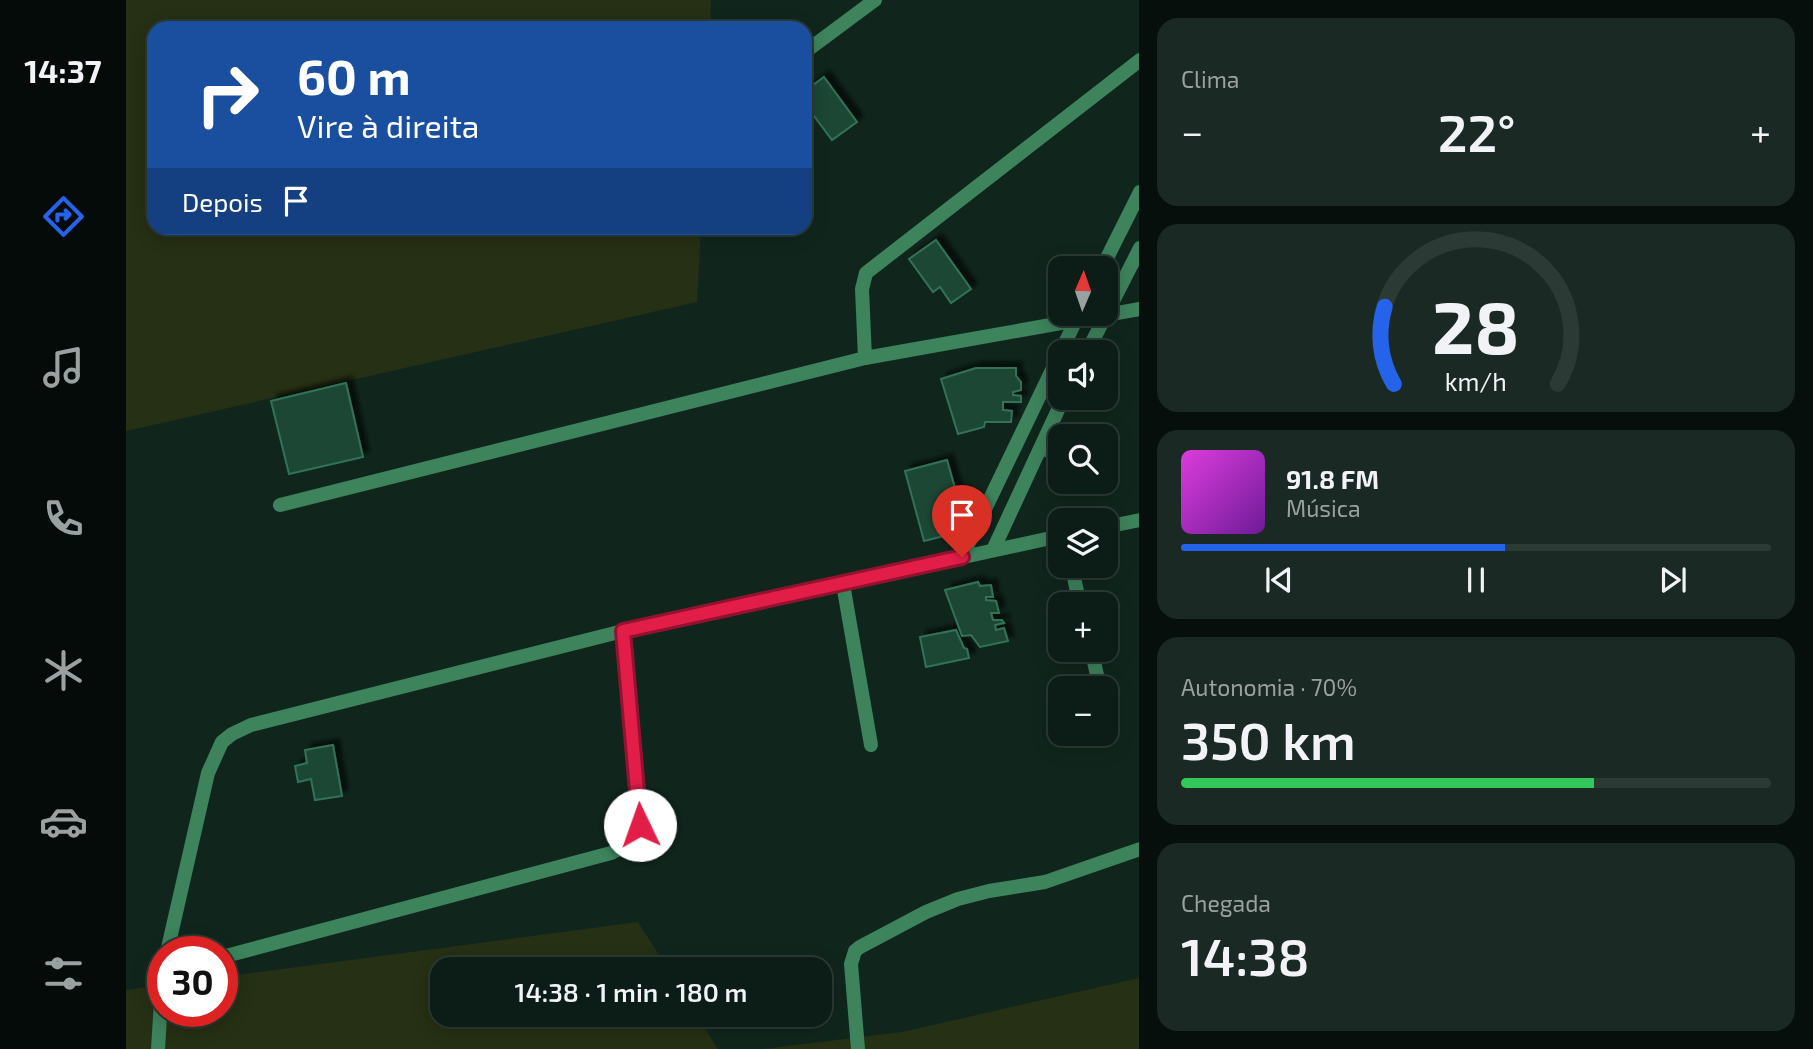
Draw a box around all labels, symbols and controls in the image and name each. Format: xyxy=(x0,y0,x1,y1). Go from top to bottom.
text: 60 m xyxy=(297,46,411,105)
icon: right xyxy=(182,49,273,140)
text: 14:37 xyxy=(24,51,102,89)
text: Clima xyxy=(1181,65,1239,93)
text: 22° xyxy=(1438,100,1516,162)
text: Vire à direita xyxy=(297,106,479,144)
text: − xyxy=(1181,108,1203,154)
text: + xyxy=(1750,108,1771,154)
icon: arrive xyxy=(277,182,315,220)
text: Depois xyxy=(182,186,263,217)
icon: directions xyxy=(39,192,88,241)
north arrow xyxy=(1048,256,1118,326)
map controls xyxy=(1048,256,1118,746)
text: 28 xyxy=(1432,282,1520,370)
button: sound xyxy=(1048,340,1118,410)
icon: music xyxy=(39,343,88,392)
text: km/h xyxy=(1445,366,1507,396)
button: search xyxy=(1048,424,1118,494)
text: 91.8 FM xyxy=(1286,463,1379,494)
pin xyxy=(932,485,992,557)
icon: phone xyxy=(39,494,88,543)
text: Música xyxy=(1286,494,1361,522)
icon: arrive xyxy=(943,496,981,534)
button: layers xyxy=(1048,508,1118,578)
icon: previous xyxy=(1260,561,1298,599)
icon: pause xyxy=(1457,561,1495,599)
icon: next xyxy=(1654,561,1692,599)
button: + xyxy=(1048,592,1118,662)
icon: climate xyxy=(39,646,88,695)
text: Autonomia · 70% xyxy=(1181,673,1357,701)
button: − xyxy=(1048,676,1118,746)
text: 350 km xyxy=(1181,708,1356,770)
position arrow xyxy=(603,788,677,862)
icon: car xyxy=(39,797,88,846)
text: Chegada xyxy=(1181,889,1271,917)
text: 14:38 xyxy=(1181,924,1310,986)
speed limit sign: 30 xyxy=(147,936,238,1027)
icon: filters xyxy=(39,949,88,998)
text: 14:38 · 1 min · 180 m xyxy=(515,976,747,1007)

